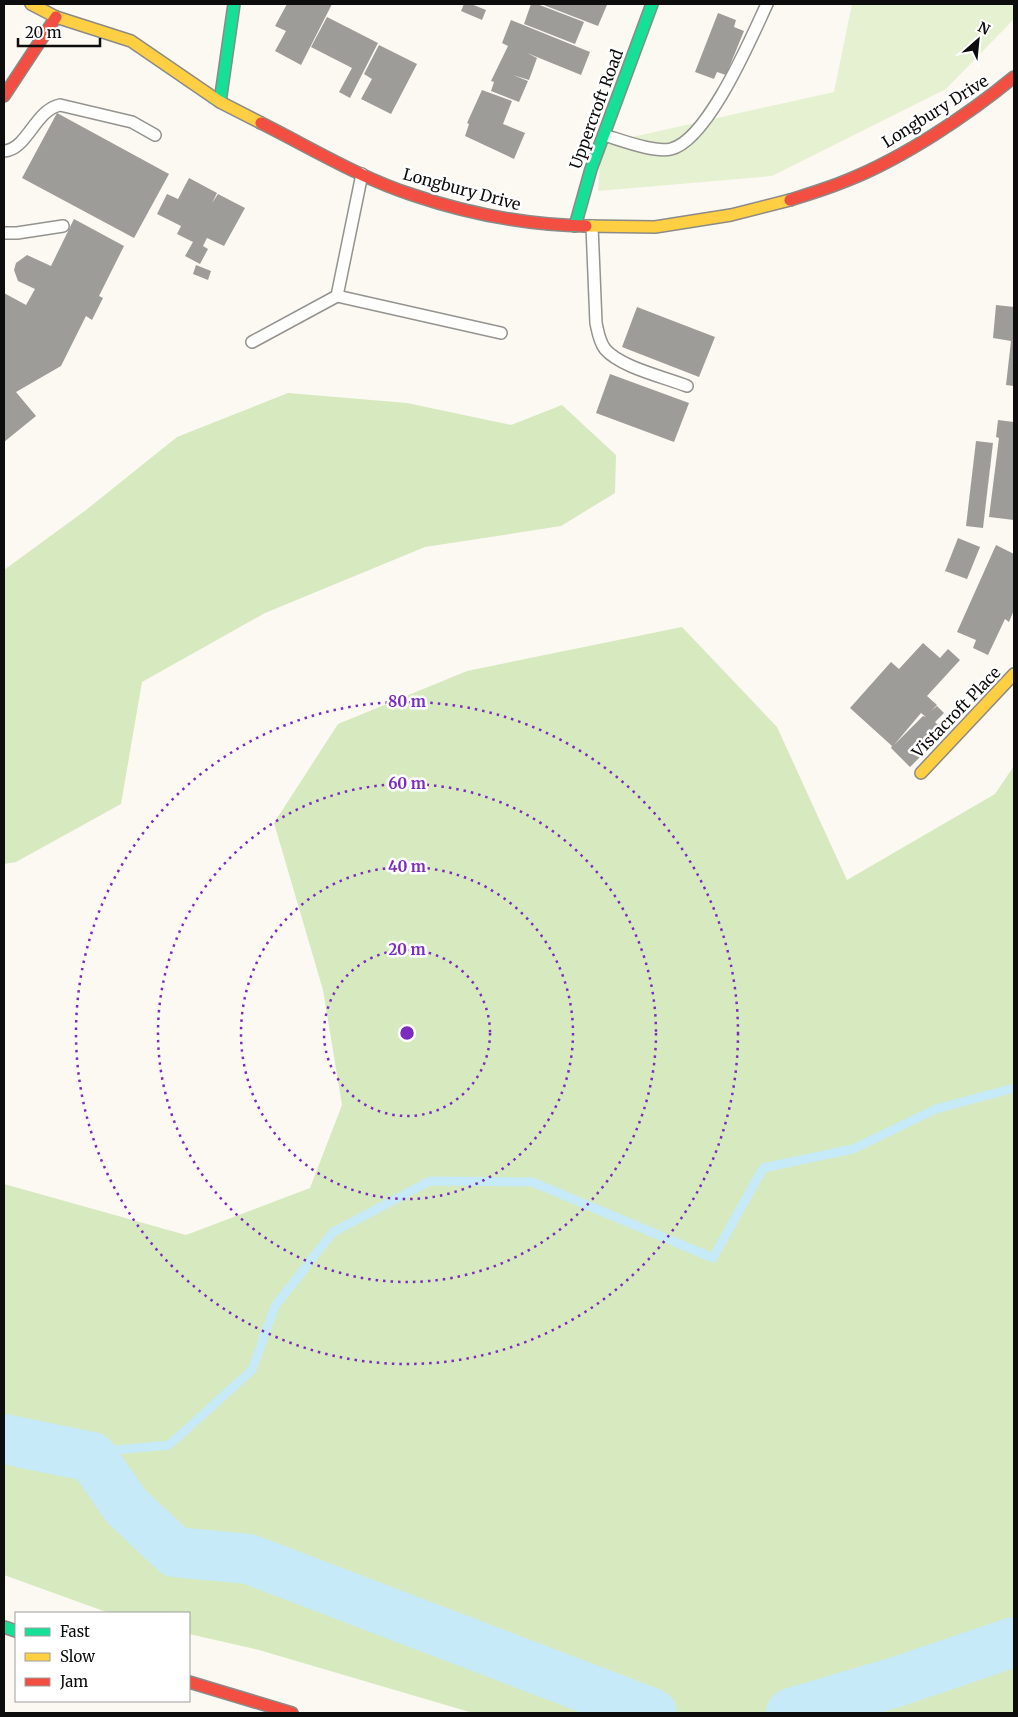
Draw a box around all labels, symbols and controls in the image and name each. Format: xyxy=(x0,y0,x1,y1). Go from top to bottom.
scale bar xyxy=(18,15,100,47)
north arrow xyxy=(953,15,1003,65)
text: N xyxy=(975,18,993,39)
text: 20 m xyxy=(25,23,62,42)
street label: Uppercroft Road xyxy=(565,46,627,172)
street label: Longbury Drive xyxy=(878,70,992,152)
street label: Longbury Drive xyxy=(401,164,523,214)
street label: Vistacroft Place xyxy=(907,662,1004,762)
text: 80 m xyxy=(388,692,426,711)
text: 60 m xyxy=(388,774,426,793)
text: 40 m xyxy=(388,857,426,876)
text: 20 m xyxy=(388,940,426,959)
centre of rings xyxy=(398,1024,416,1042)
legend xyxy=(15,1612,190,1702)
text: Fast xyxy=(60,1622,90,1641)
text: Slow xyxy=(60,1647,95,1666)
text: Jam xyxy=(59,1672,88,1691)

